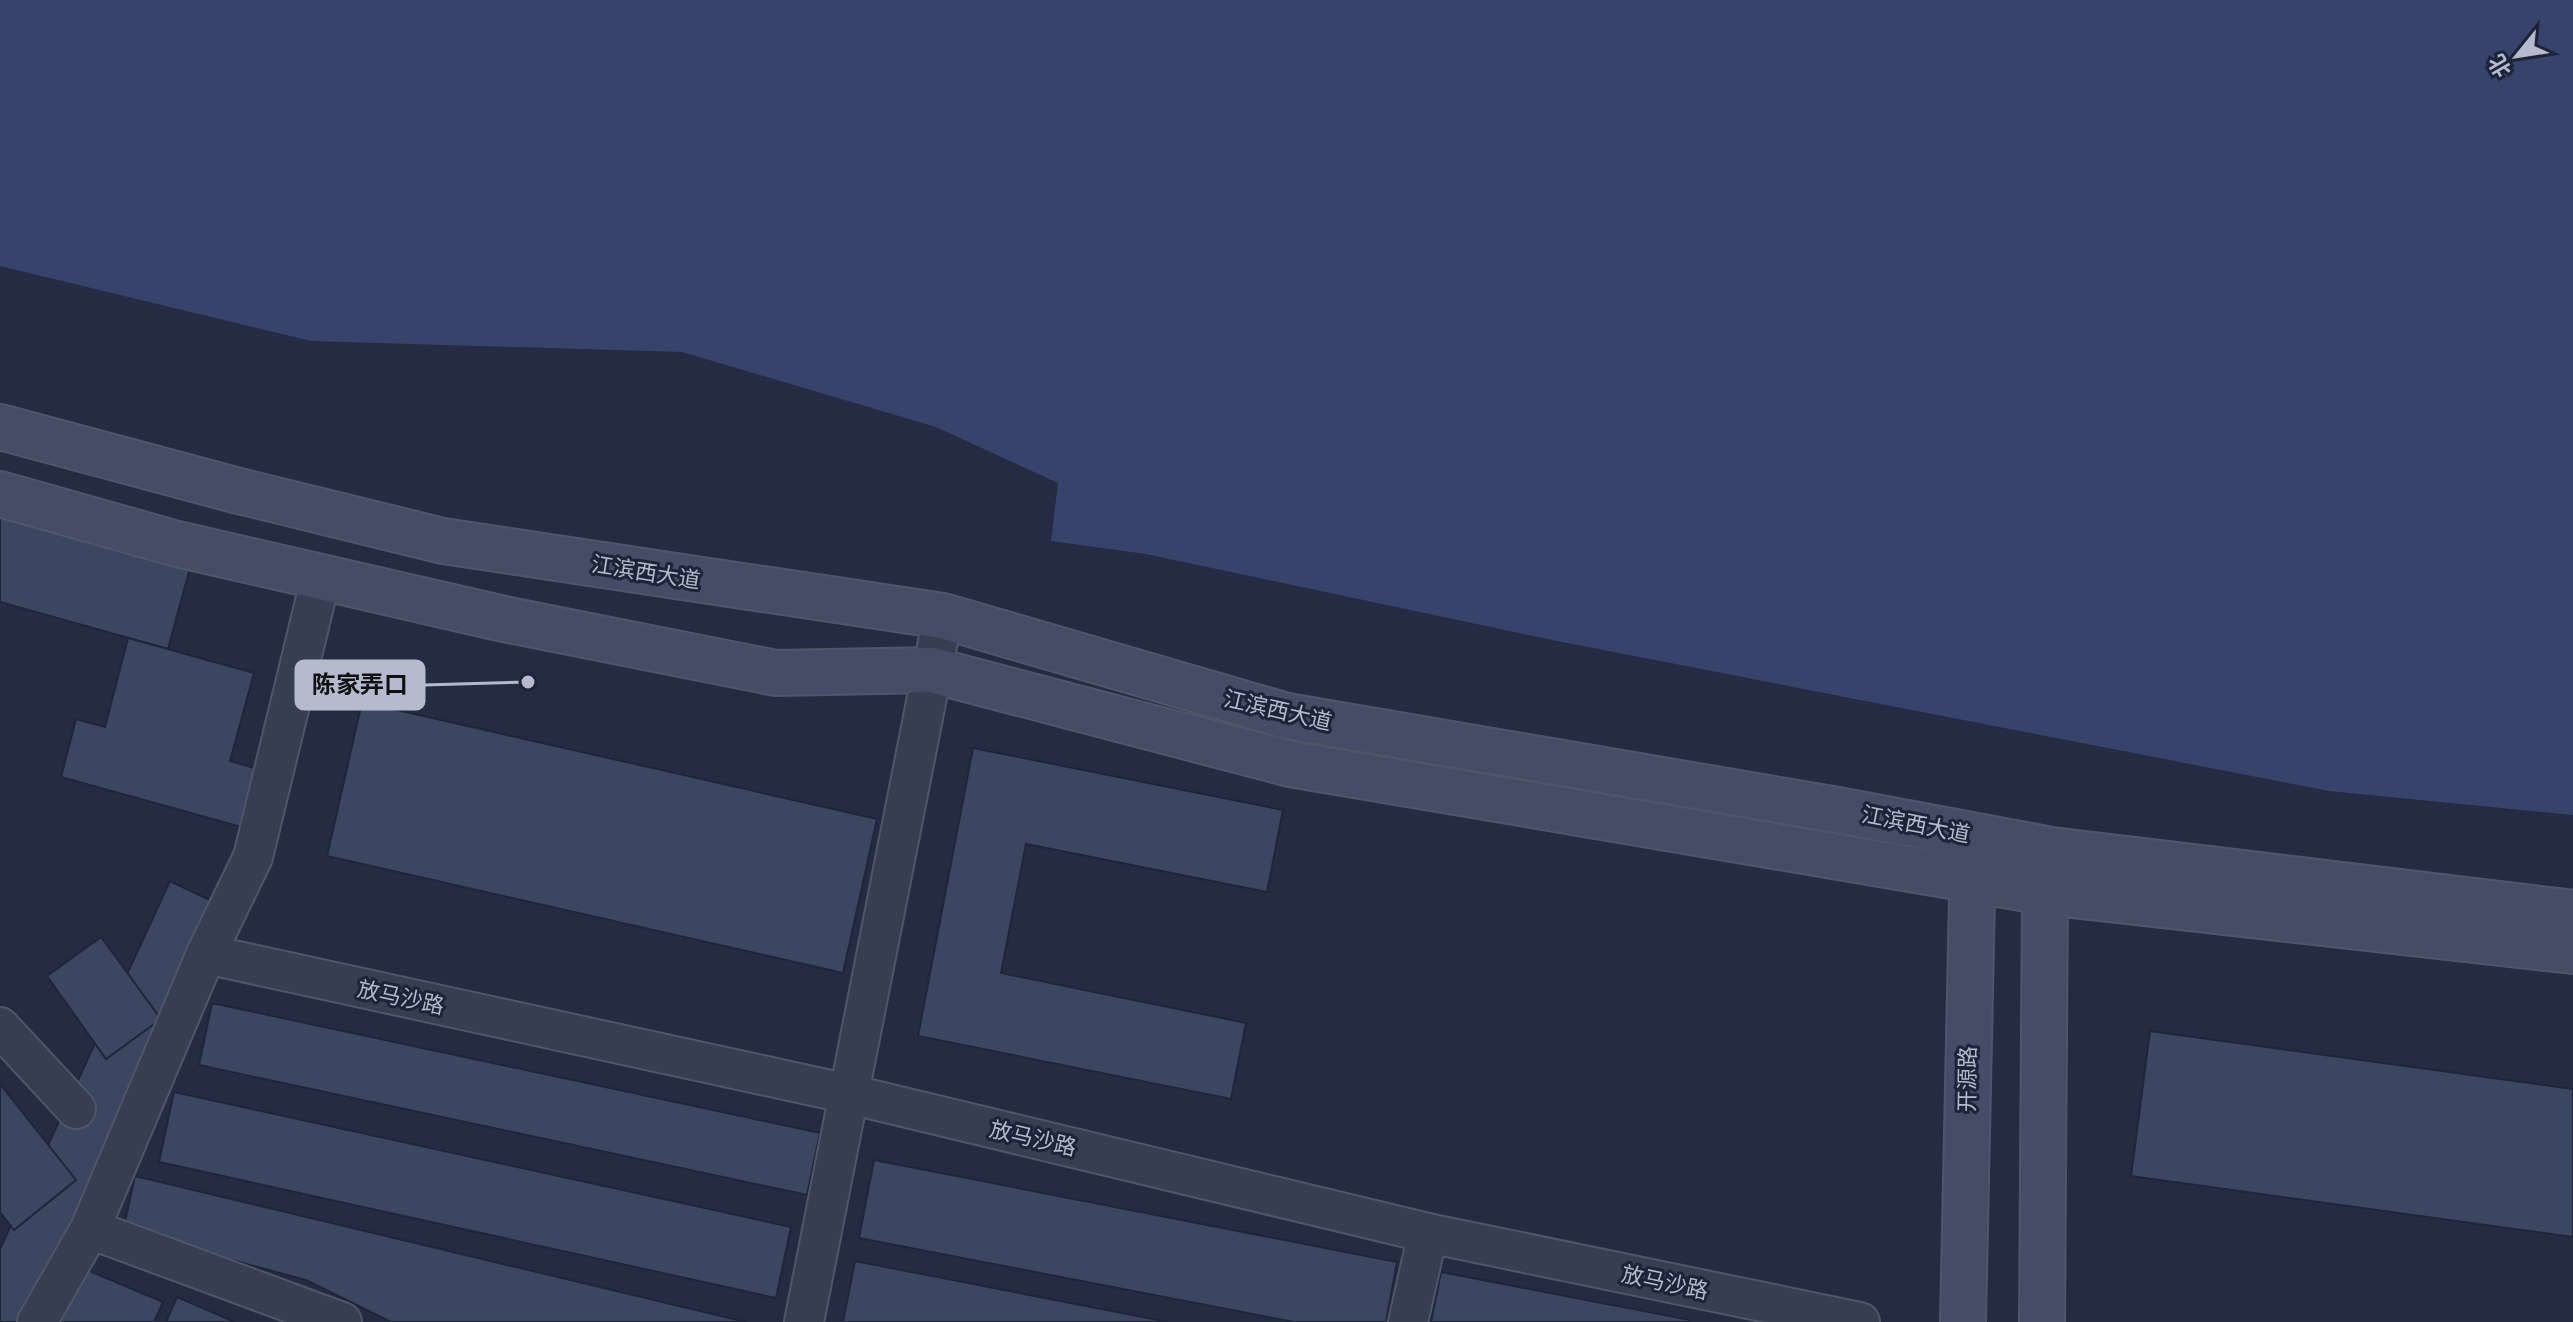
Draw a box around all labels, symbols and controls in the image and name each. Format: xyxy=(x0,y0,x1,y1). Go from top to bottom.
north arrow xyxy=(2477,16,2557,96)
text: 北 xyxy=(2484,49,2517,82)
street label: 江滨西大道 xyxy=(589,552,702,594)
callout: 陈家弄口 xyxy=(296,661,424,709)
text: 陈家弄口 xyxy=(312,671,408,699)
street label: 江滨西大道 xyxy=(1221,686,1334,736)
street label: 江滨西大道 xyxy=(1859,802,1972,848)
street label: 放马沙路 xyxy=(355,976,447,1020)
street label: 开源路 xyxy=(1954,1046,1982,1112)
street label: 放马沙路 xyxy=(987,1116,1079,1162)
street label: 放马沙路 xyxy=(1619,1261,1711,1305)

